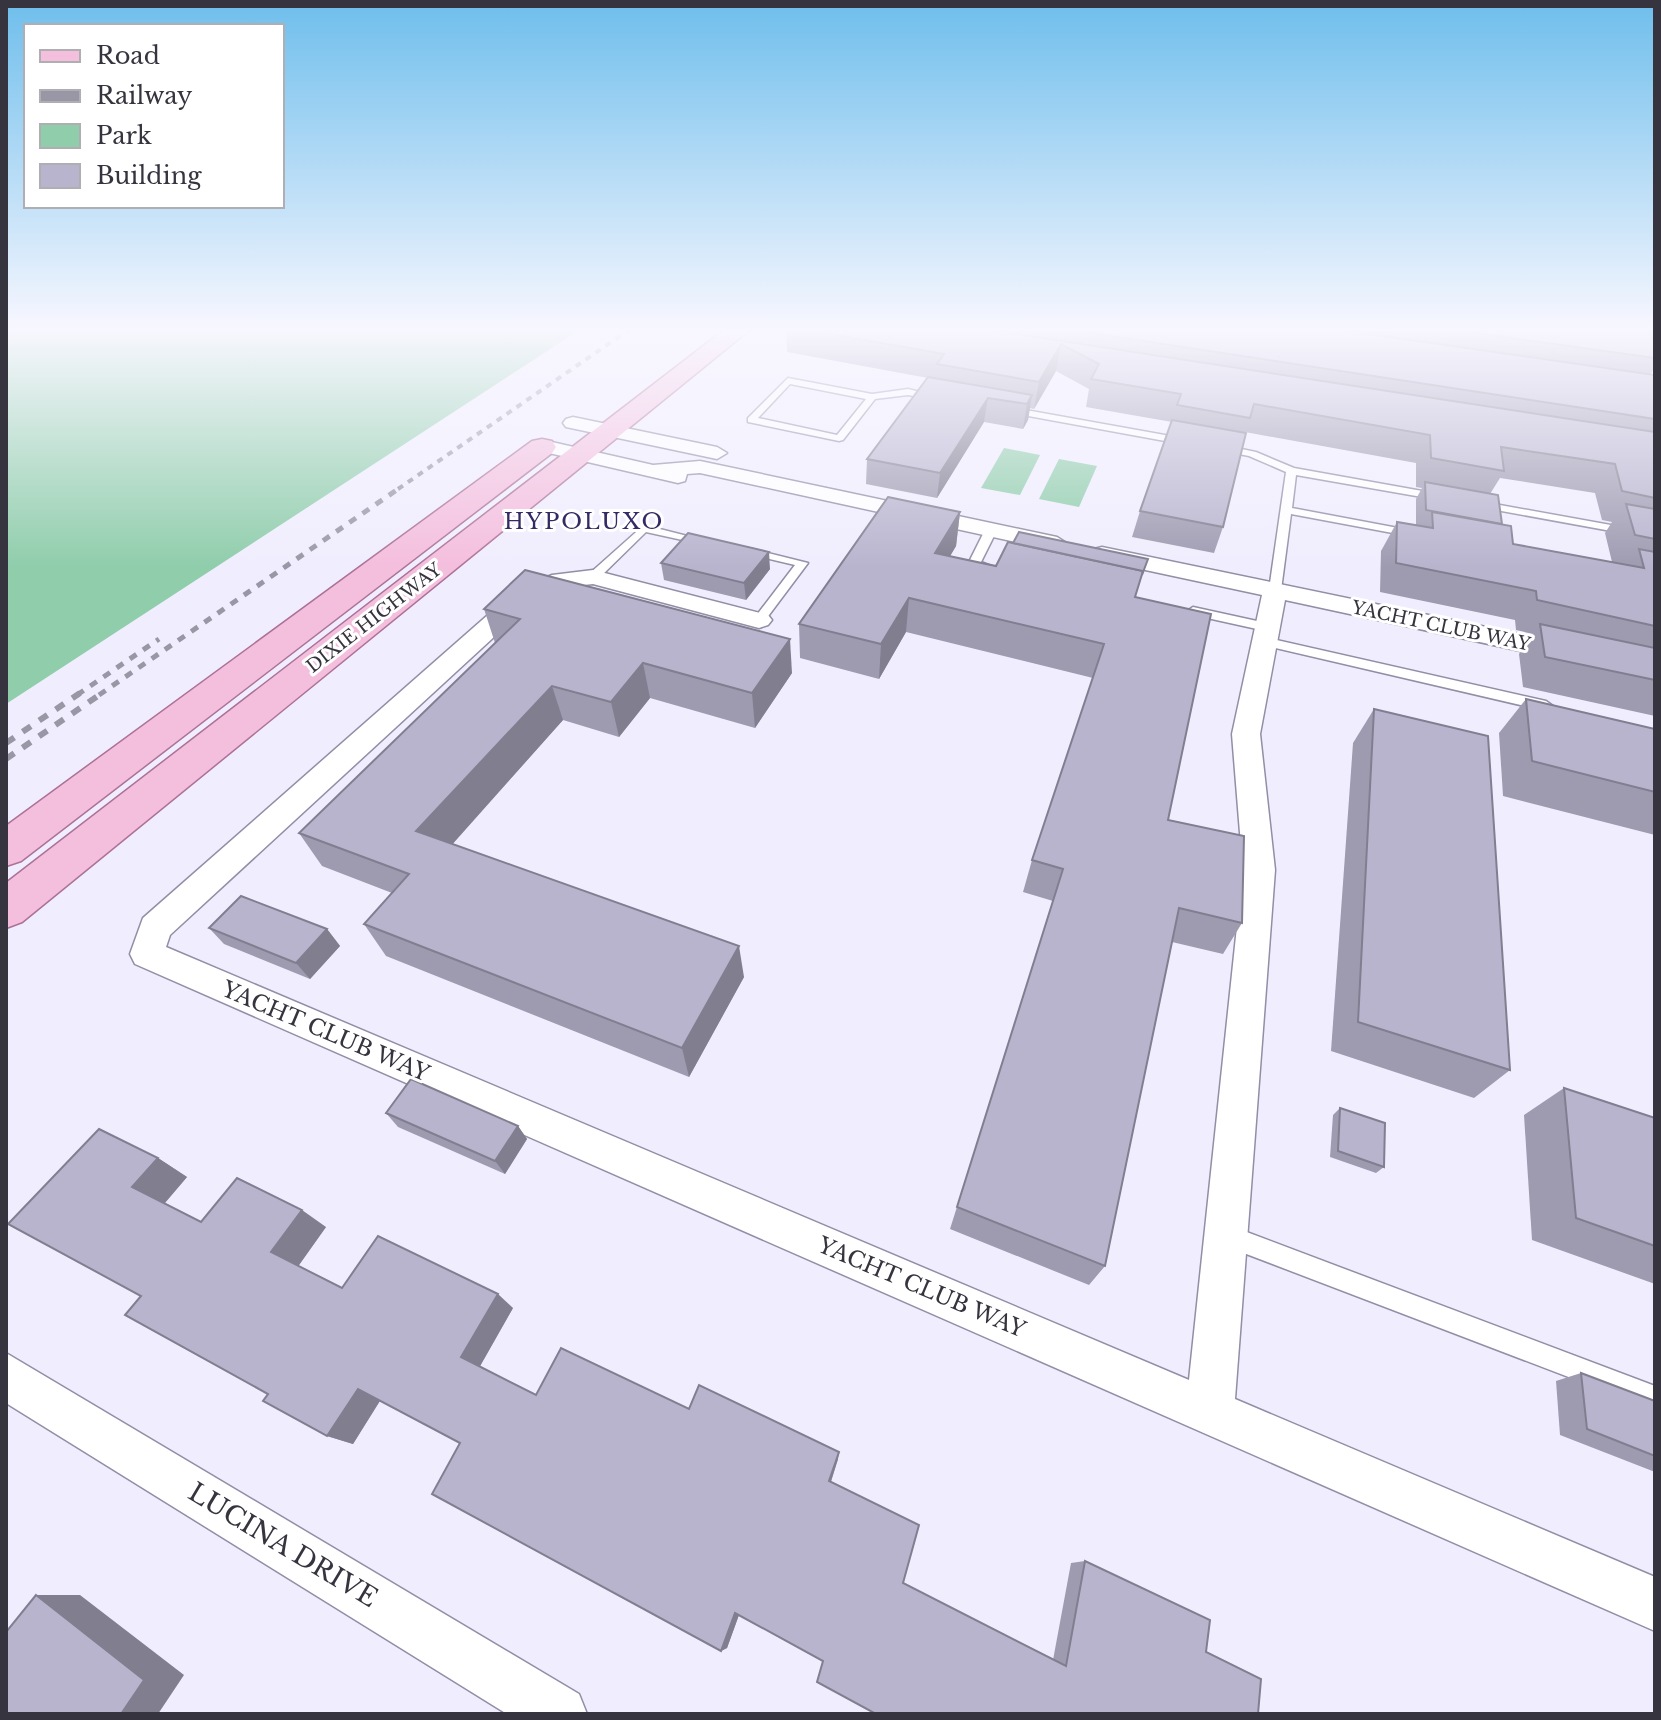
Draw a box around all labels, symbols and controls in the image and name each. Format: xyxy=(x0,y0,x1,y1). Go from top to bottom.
legend xyxy=(24,24,284,208)
text: Road xyxy=(96,41,160,70)
text: Railway xyxy=(96,81,193,110)
text: Park xyxy=(96,121,152,150)
text: Building xyxy=(96,161,202,190)
district label: HYPOLUXO xyxy=(504,508,664,535)
street label: DIXIE HIGHWAY xyxy=(302,558,447,678)
street label: YACHT CLUB WAY xyxy=(1349,596,1533,656)
street label: YACHT CLUB WAY xyxy=(217,975,434,1088)
street label: YACHT CLUB WAY xyxy=(813,1231,1030,1344)
street label: LUCINA DRIVE xyxy=(183,1476,383,1614)

